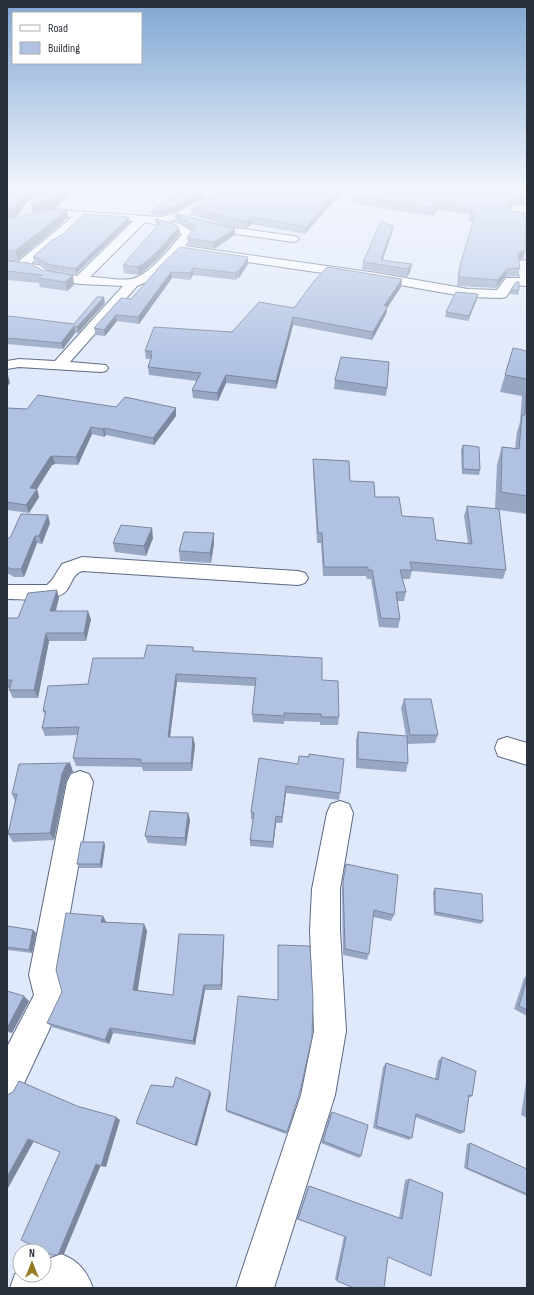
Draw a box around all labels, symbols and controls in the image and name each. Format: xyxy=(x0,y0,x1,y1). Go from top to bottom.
legend xyxy=(12,12,142,64)
text: Road xyxy=(48,21,68,36)
text: Building xyxy=(48,41,80,56)
north arrow xyxy=(12,1243,52,1283)
text: N xyxy=(29,1247,35,1260)

